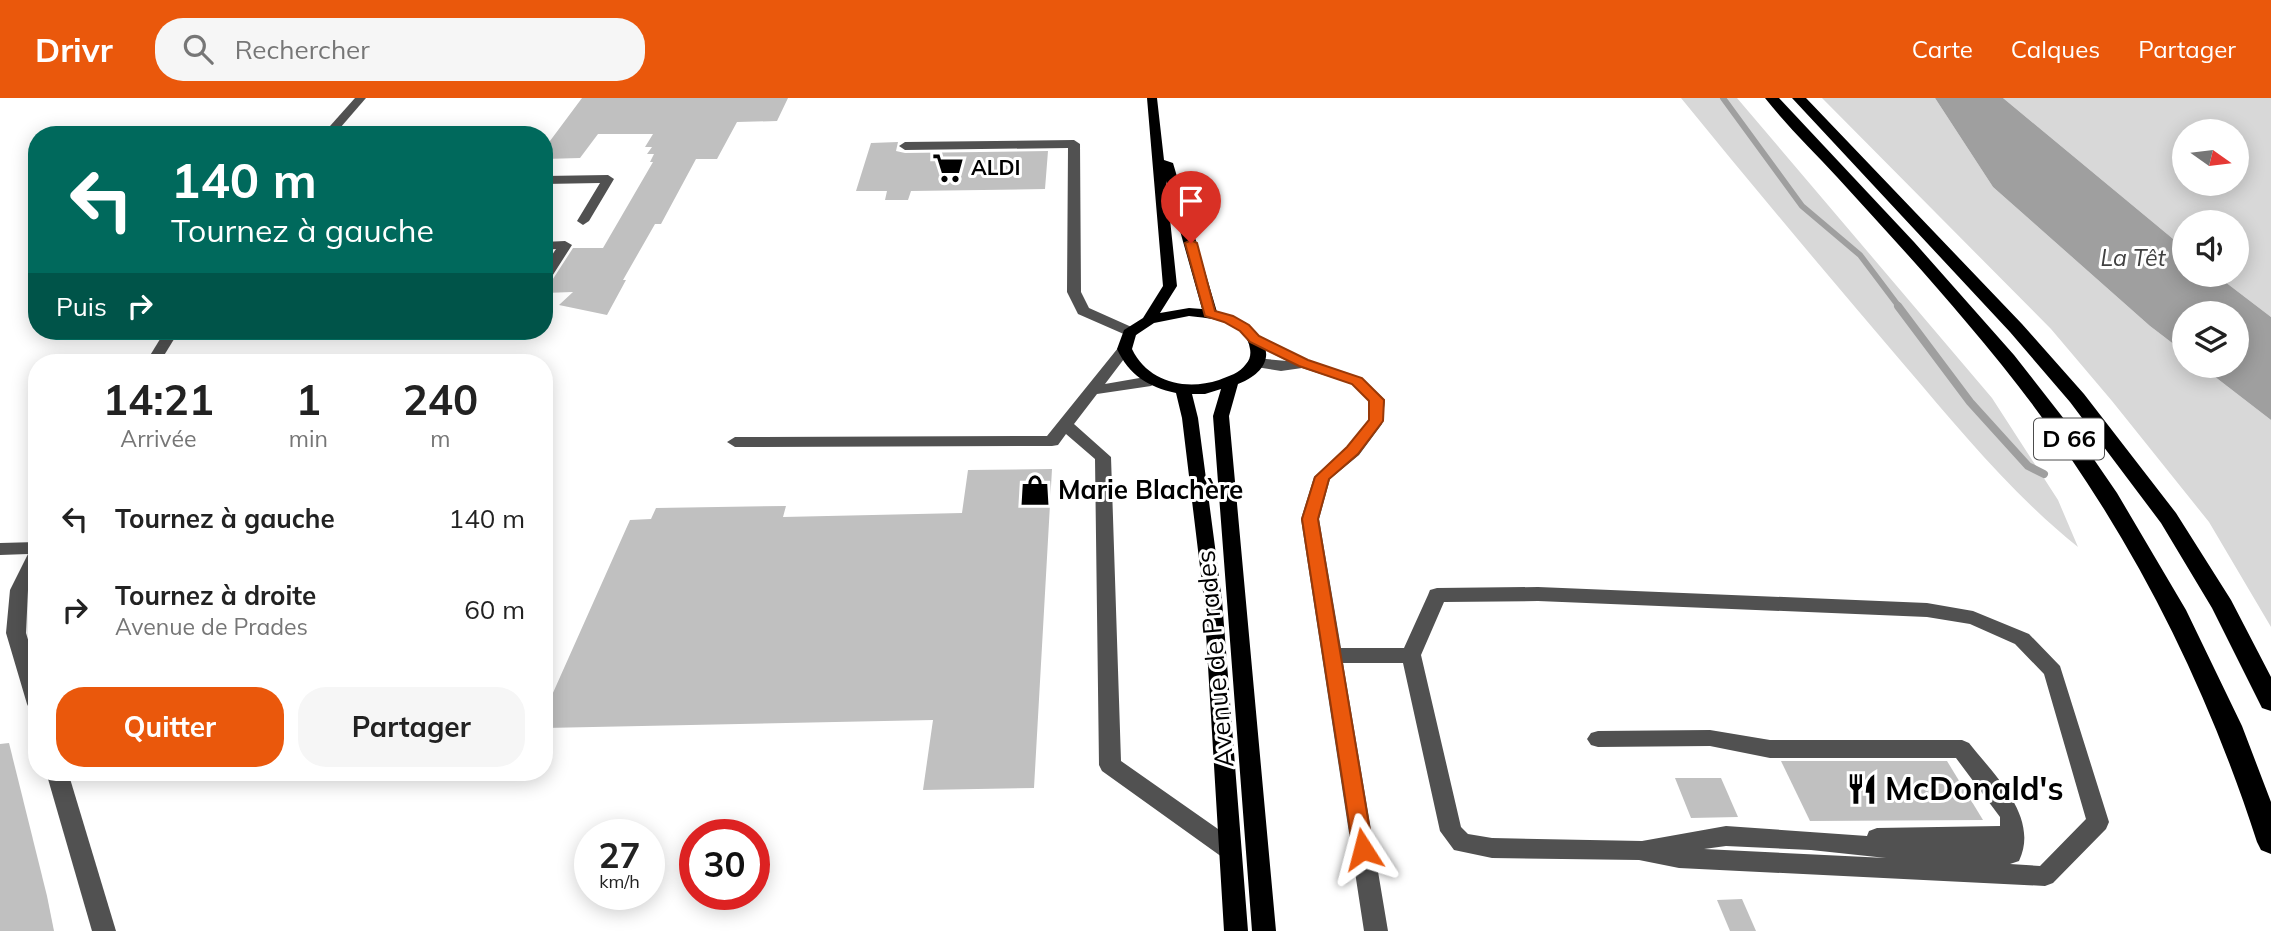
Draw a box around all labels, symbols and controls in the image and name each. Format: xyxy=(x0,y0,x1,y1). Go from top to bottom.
search box xyxy=(155,18,645,81)
text: Drivr xyxy=(35,29,113,70)
icon: search xyxy=(179,30,217,68)
text: Rechercher xyxy=(235,33,370,66)
text: Carte xyxy=(1912,34,1973,64)
text: Calques xyxy=(2011,34,2100,64)
text: Partager xyxy=(2138,34,2236,64)
north arrow xyxy=(2172,119,2249,196)
map controls xyxy=(2172,119,2249,378)
text: 140 m xyxy=(171,149,317,210)
supermarket icon: ALDI xyxy=(931,151,965,185)
icon: left xyxy=(56,154,147,245)
place label: ALDI xyxy=(971,154,1020,180)
pin xyxy=(1161,171,1221,243)
icon: arrive xyxy=(1172,182,1210,220)
text: Tournez à gauche xyxy=(171,210,434,250)
button: sound xyxy=(2172,210,2249,287)
water label: La Têt xyxy=(2100,243,2166,272)
icon: right xyxy=(121,287,159,325)
text: Puis xyxy=(56,290,107,323)
button: layers xyxy=(2172,301,2249,378)
text: 14:21 xyxy=(103,373,214,426)
text: 1 xyxy=(296,373,321,426)
text: 240 xyxy=(403,373,478,426)
road number: D 66 xyxy=(2034,418,2104,460)
text: Arrivée xyxy=(120,424,196,453)
text: min xyxy=(289,424,328,453)
text: m xyxy=(430,424,451,453)
shop icon: Marie Blachère xyxy=(1018,473,1052,507)
place label: Marie Blachère xyxy=(1058,473,1243,506)
icon: left xyxy=(56,500,94,538)
text: Tournez à gauche xyxy=(115,502,335,535)
text: 140 m xyxy=(449,502,525,535)
street label: Avenue de Prades xyxy=(1189,549,1240,769)
text: Tournez à droite xyxy=(115,579,316,612)
icon: right xyxy=(56,591,94,629)
text: 60 m xyxy=(464,593,525,626)
text: Avenue de Prades xyxy=(115,612,308,641)
button: Quitter xyxy=(56,687,284,767)
button: Partager xyxy=(298,687,525,767)
place label: McDonald's xyxy=(1885,768,2063,808)
restaurant icon: McDonald's xyxy=(1845,772,1879,806)
position arrow xyxy=(1326,812,1400,886)
speed limit sign: 30 xyxy=(679,819,770,910)
text: 27 xyxy=(598,833,641,877)
text: km/h xyxy=(599,870,640,893)

